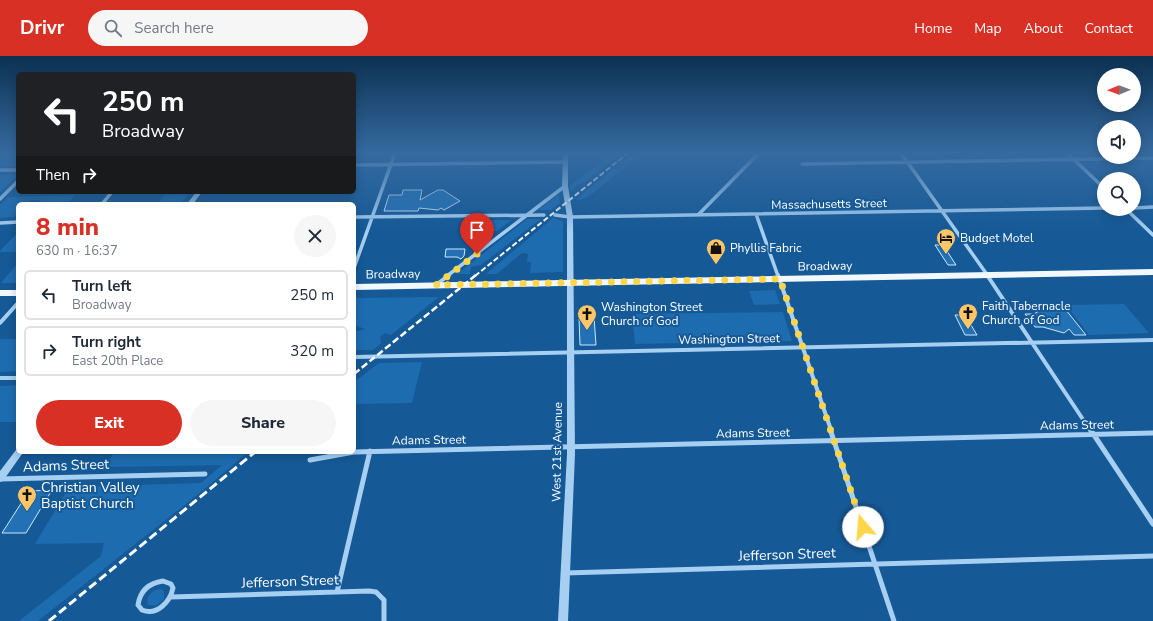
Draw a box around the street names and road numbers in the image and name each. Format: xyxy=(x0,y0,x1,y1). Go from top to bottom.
street label: Massachusetts Street xyxy=(771,195,888,213)
street label: Broadway xyxy=(797,258,853,274)
street label: Broadway xyxy=(365,266,421,282)
street label: Washington Street xyxy=(678,330,781,348)
street label: West 21st Avenue xyxy=(548,402,566,502)
street label: Adams Street xyxy=(1040,416,1115,434)
street label: Adams Street xyxy=(716,424,791,442)
street label: Adams Street xyxy=(392,431,467,449)
street label: Adams Street xyxy=(23,454,110,476)
street label: Jefferson Street xyxy=(737,543,836,566)
street label: Jefferson Street xyxy=(240,570,339,593)

